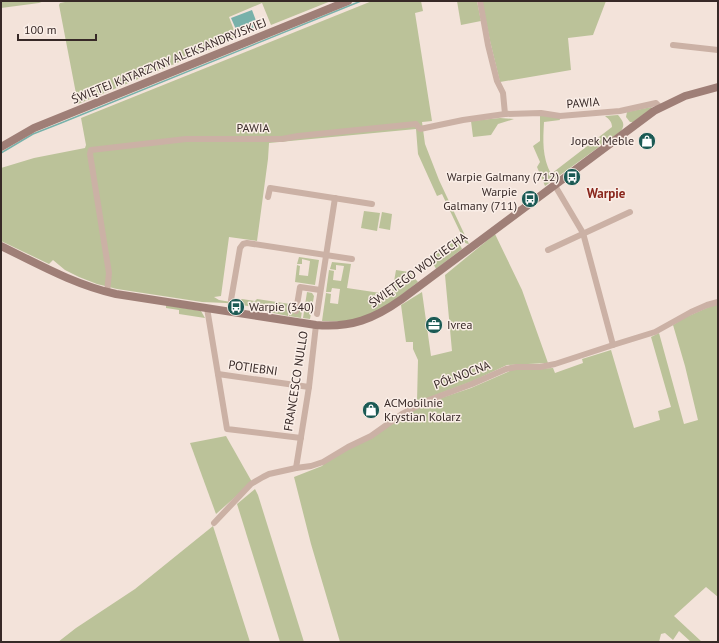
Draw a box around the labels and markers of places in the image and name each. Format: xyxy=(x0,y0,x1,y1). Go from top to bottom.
shop icon: Jopek Meble xyxy=(637,131,657,151)
place label: Jopek Meble xyxy=(570,133,634,148)
bus stop icon: Warpie Galmany (712) xyxy=(562,167,582,187)
place label: Warpie Galmany (712) xyxy=(447,169,559,184)
place label: Warpie Galmany (711) xyxy=(443,184,517,213)
bus stop icon: Warpie Galmany (711) xyxy=(520,189,540,209)
bus stop icon: Warpie (340) xyxy=(226,297,246,317)
place label: Warpie (340) xyxy=(249,299,314,314)
office icon: Ivrea xyxy=(424,315,444,335)
place label: Ivrea xyxy=(447,317,472,332)
place label: ACMobilnie Krystian Kolarz xyxy=(384,395,461,424)
shop icon: ACMobilnie Krystian Kolarz xyxy=(361,400,381,420)

